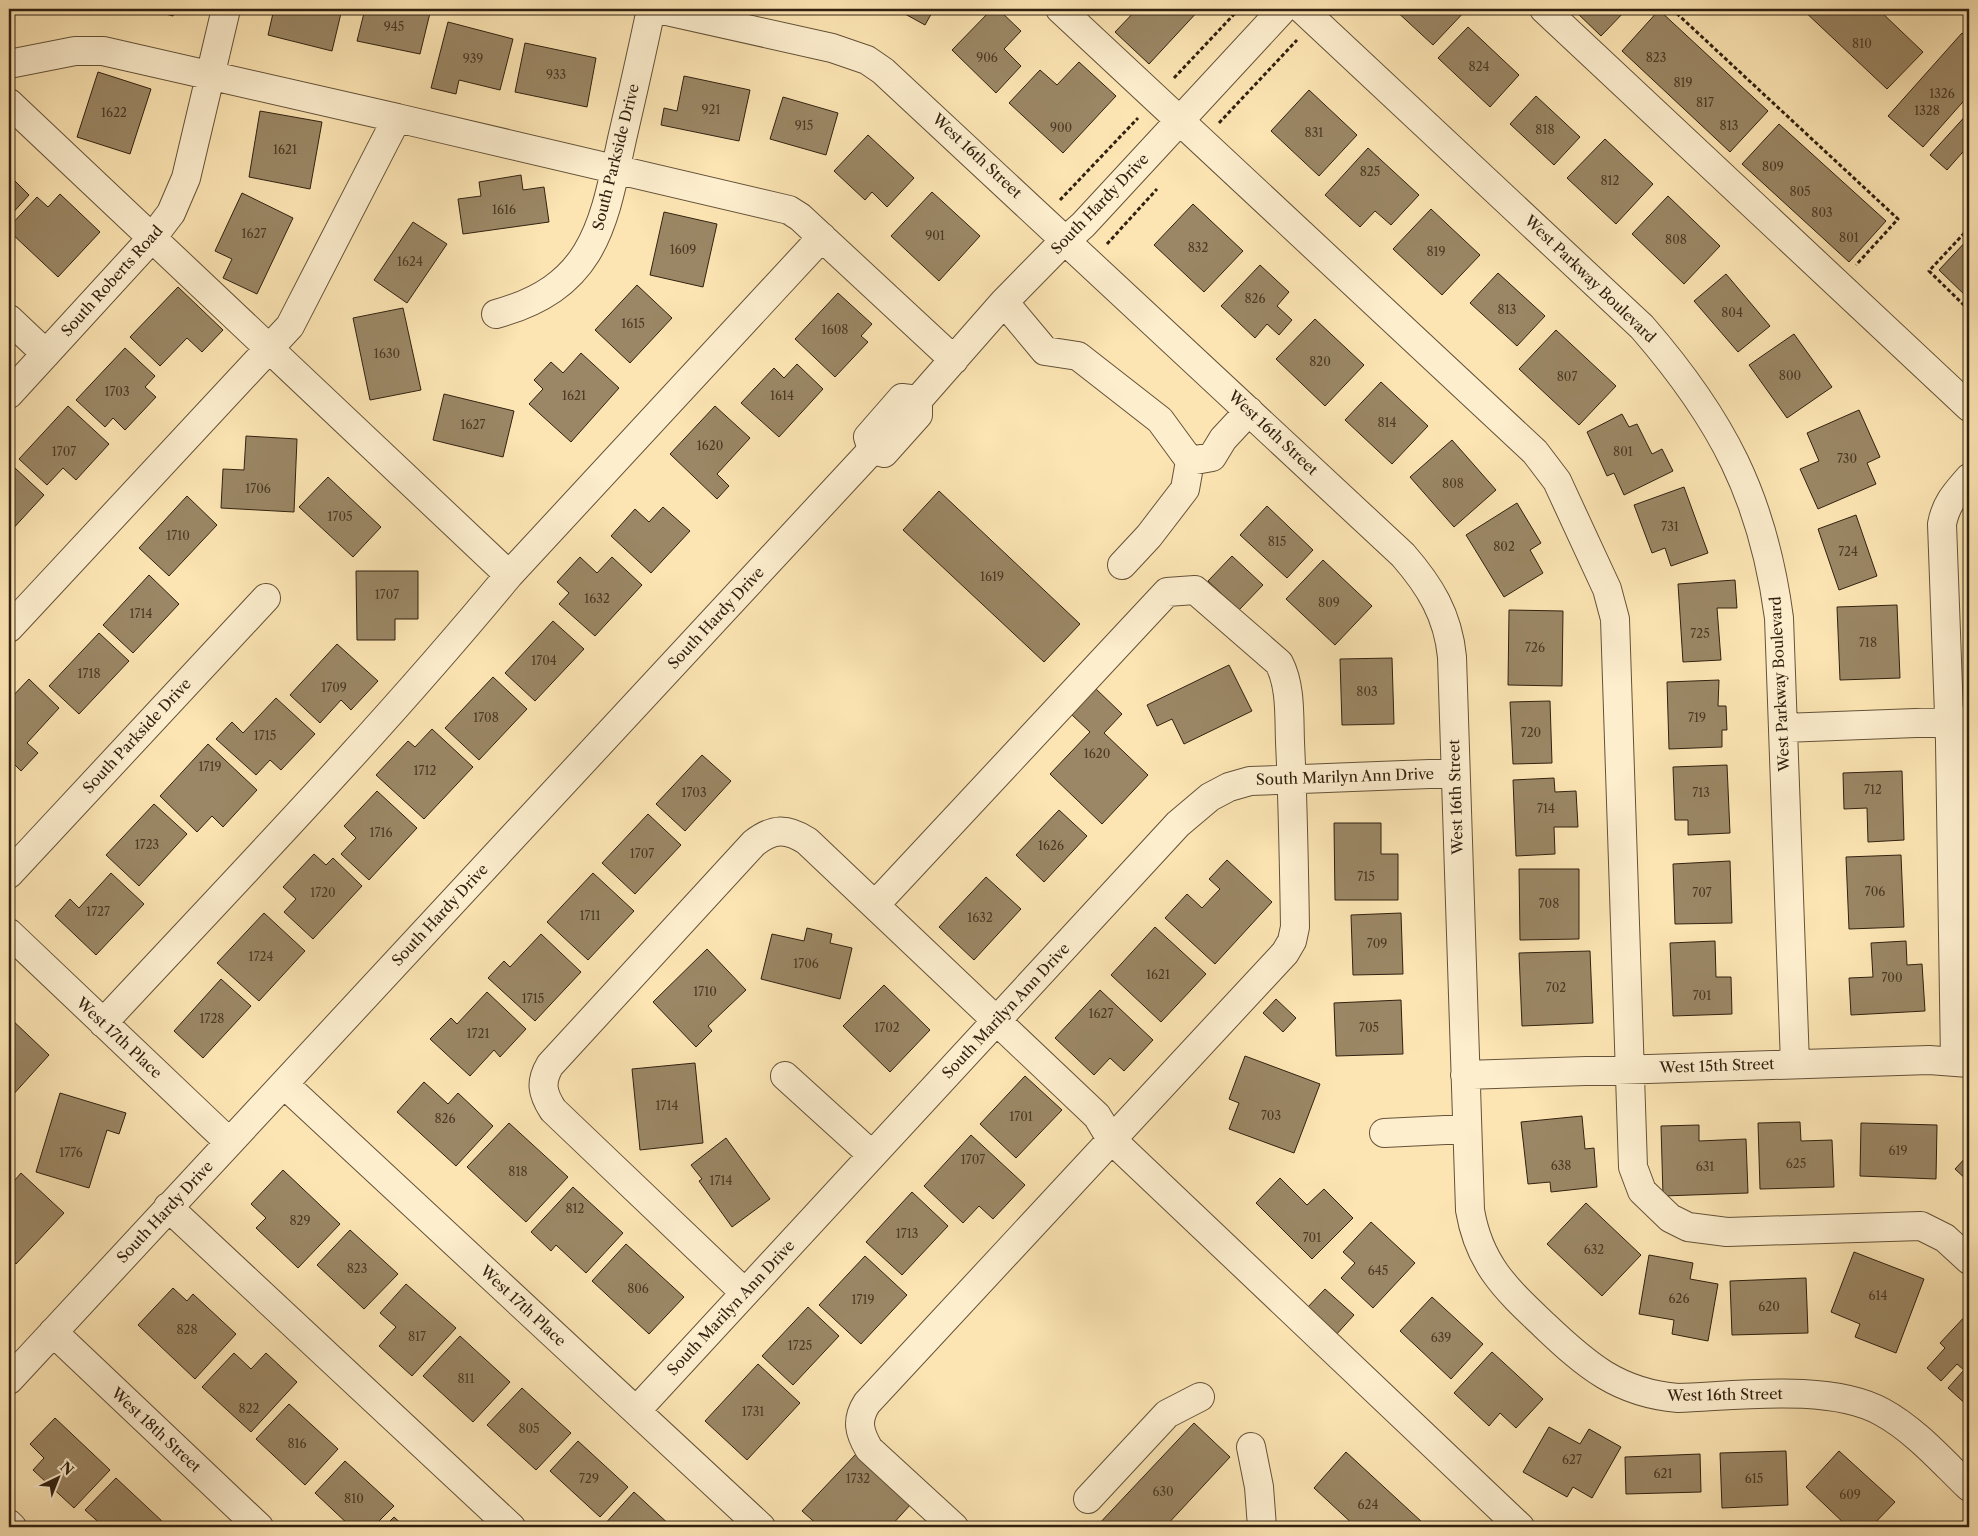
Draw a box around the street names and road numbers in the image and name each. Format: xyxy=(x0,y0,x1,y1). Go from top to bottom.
street label: South Parkside Drive xyxy=(588,82,643,232)
street label: West 16th Street xyxy=(928,109,1027,202)
street label: South Hardy Drive xyxy=(1047,149,1153,258)
street label: West Parkway Boulevard xyxy=(1520,210,1660,346)
street label: South Roberts Road xyxy=(57,221,166,340)
street label: West 16th Street xyxy=(1224,386,1323,479)
street label: South Hardy Drive xyxy=(663,563,768,673)
street label: West Parkway Boulevard xyxy=(1765,596,1794,773)
street label: South Parkside Drive xyxy=(78,674,195,797)
street label: West 16th Street xyxy=(1444,738,1467,856)
street label: South Marilyn Ann Drive xyxy=(1256,764,1434,789)
street label: South Hardy Drive xyxy=(387,860,492,970)
street label: South Marilyn Ann Drive xyxy=(938,939,1073,1082)
street label: West 17th Place xyxy=(72,992,166,1082)
street label: West 15th Street xyxy=(1658,1054,1775,1077)
street label: South Hardy Drive xyxy=(112,1157,217,1267)
street label: South Marilyn Ann Drive xyxy=(663,1236,798,1379)
street label: West 17th Place xyxy=(476,1260,570,1350)
street label: West 18th Street xyxy=(107,1383,206,1477)
street label: West 16th Street xyxy=(1666,1384,1784,1405)

